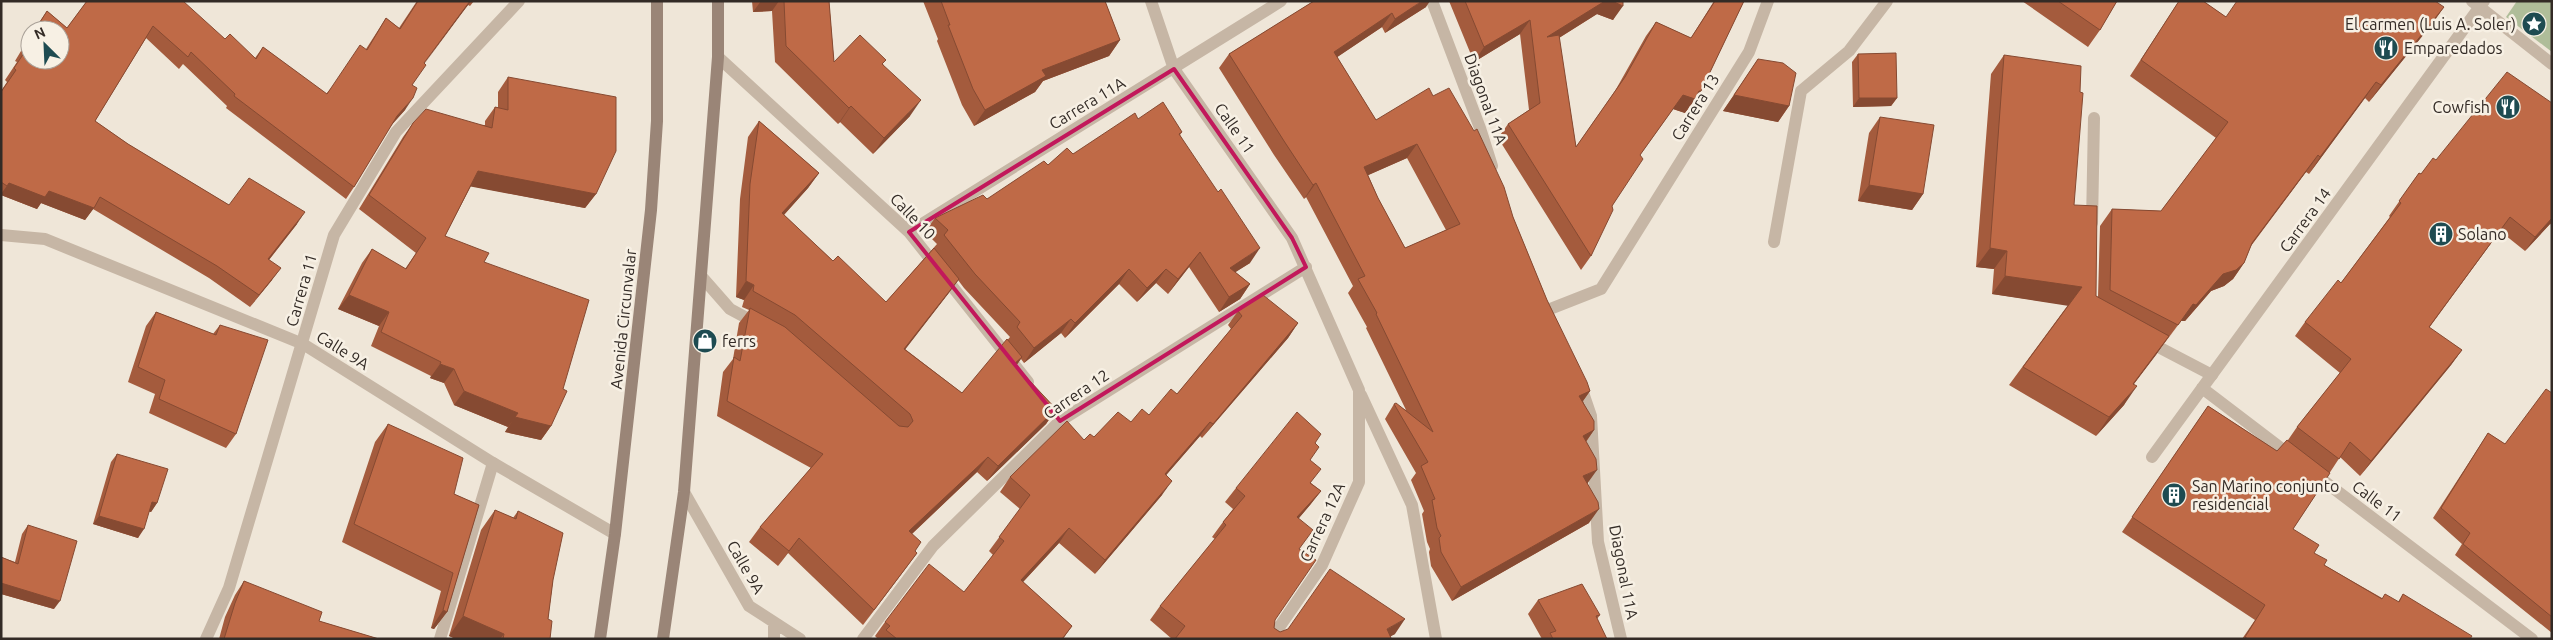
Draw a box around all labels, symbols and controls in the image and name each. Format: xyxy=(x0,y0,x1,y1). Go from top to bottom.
place icon: El carmen (Luis A. Soler) xyxy=(2521,11,2547,37)
place label: El carmen (Luis A. Soler) xyxy=(2345,15,2516,34)
north arrow xyxy=(20,20,70,70)
text: N xyxy=(32,24,48,43)
restaurant icon: Emparedados xyxy=(2373,35,2399,61)
place label: Emparedados xyxy=(2404,39,2503,57)
street label: Diagonal 11A xyxy=(1461,51,1511,148)
street label: Carrera 13 xyxy=(1667,70,1723,144)
street label: Carrera 11A xyxy=(1046,73,1129,133)
restaurant icon: Cowfish xyxy=(2495,94,2521,120)
place label: Cowfish xyxy=(2432,98,2490,116)
street label: Calle 11 xyxy=(1211,99,1259,157)
street label: Carrera 14 xyxy=(2276,184,2334,256)
street label: Calle 10 xyxy=(887,189,939,243)
building icon: Solano xyxy=(2428,221,2454,247)
place label: Solano xyxy=(2458,225,2507,243)
street label: Avenida Circunvalar xyxy=(607,248,639,390)
street label: Carrera 11 xyxy=(282,251,320,329)
street label: Calle 9A xyxy=(313,327,373,373)
shop icon: ferrs xyxy=(692,328,718,354)
place label: ferrs xyxy=(722,332,756,350)
street label: Carrera 12 xyxy=(1040,366,1112,422)
place label: San Marino conjunto residencial xyxy=(2192,477,2339,513)
street label: Calle 11 xyxy=(2349,477,2405,525)
street label: Carrera 12A xyxy=(1296,479,1348,564)
building icon: San Marino conjunto residencial xyxy=(2161,482,2187,508)
street label: Diagonal 11A xyxy=(1606,523,1642,621)
street label: Calle 9A xyxy=(724,537,769,597)

